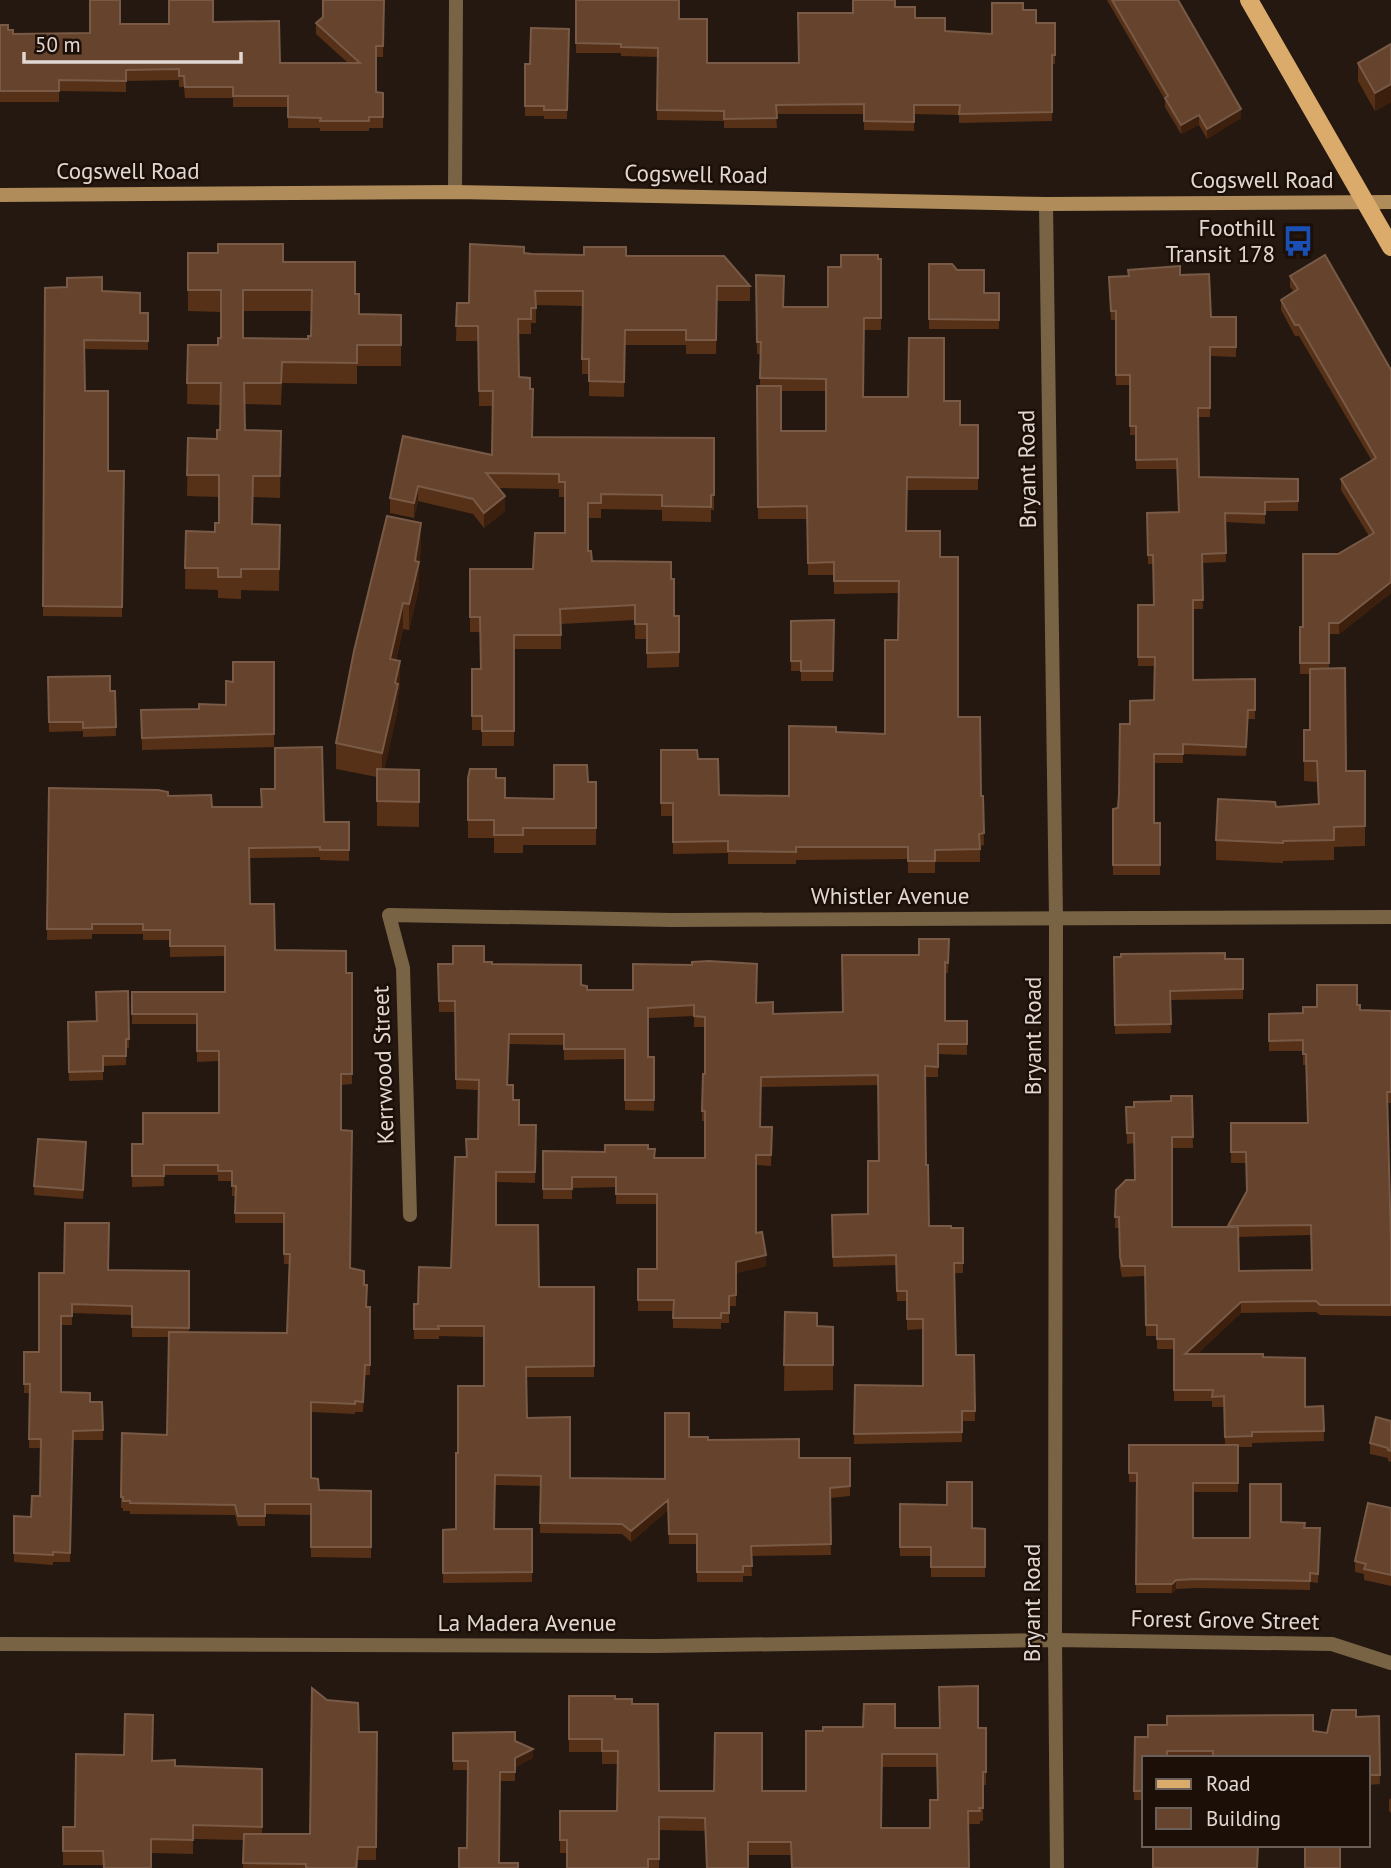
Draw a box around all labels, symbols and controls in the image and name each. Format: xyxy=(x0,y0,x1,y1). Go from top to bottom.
scale bar xyxy=(24,21,242,65)
text: 50 m xyxy=(35,31,81,58)
street label: Cogswell Road xyxy=(56,156,200,185)
street label: Cogswell Road xyxy=(624,158,768,189)
street label: Cogswell Road xyxy=(1190,165,1334,194)
place label: Foothill Transit 178 xyxy=(1165,213,1275,268)
bus stop icon: Foothill Transit 178 xyxy=(1281,224,1315,258)
street label: Bryant Road xyxy=(1011,409,1042,529)
street label: Whistler Avenue xyxy=(811,881,969,910)
street label: Bryant Road xyxy=(1018,977,1047,1095)
street label: Kerrwood Street xyxy=(365,985,400,1145)
street label: Bryant Road xyxy=(1017,1544,1046,1662)
street label: Forest Grove Street xyxy=(1130,1603,1320,1636)
street label: La Madera Avenue xyxy=(437,1608,617,1637)
legend xyxy=(1142,1756,1370,1847)
text: Road xyxy=(1206,1770,1250,1797)
text: Building xyxy=(1206,1805,1281,1832)

